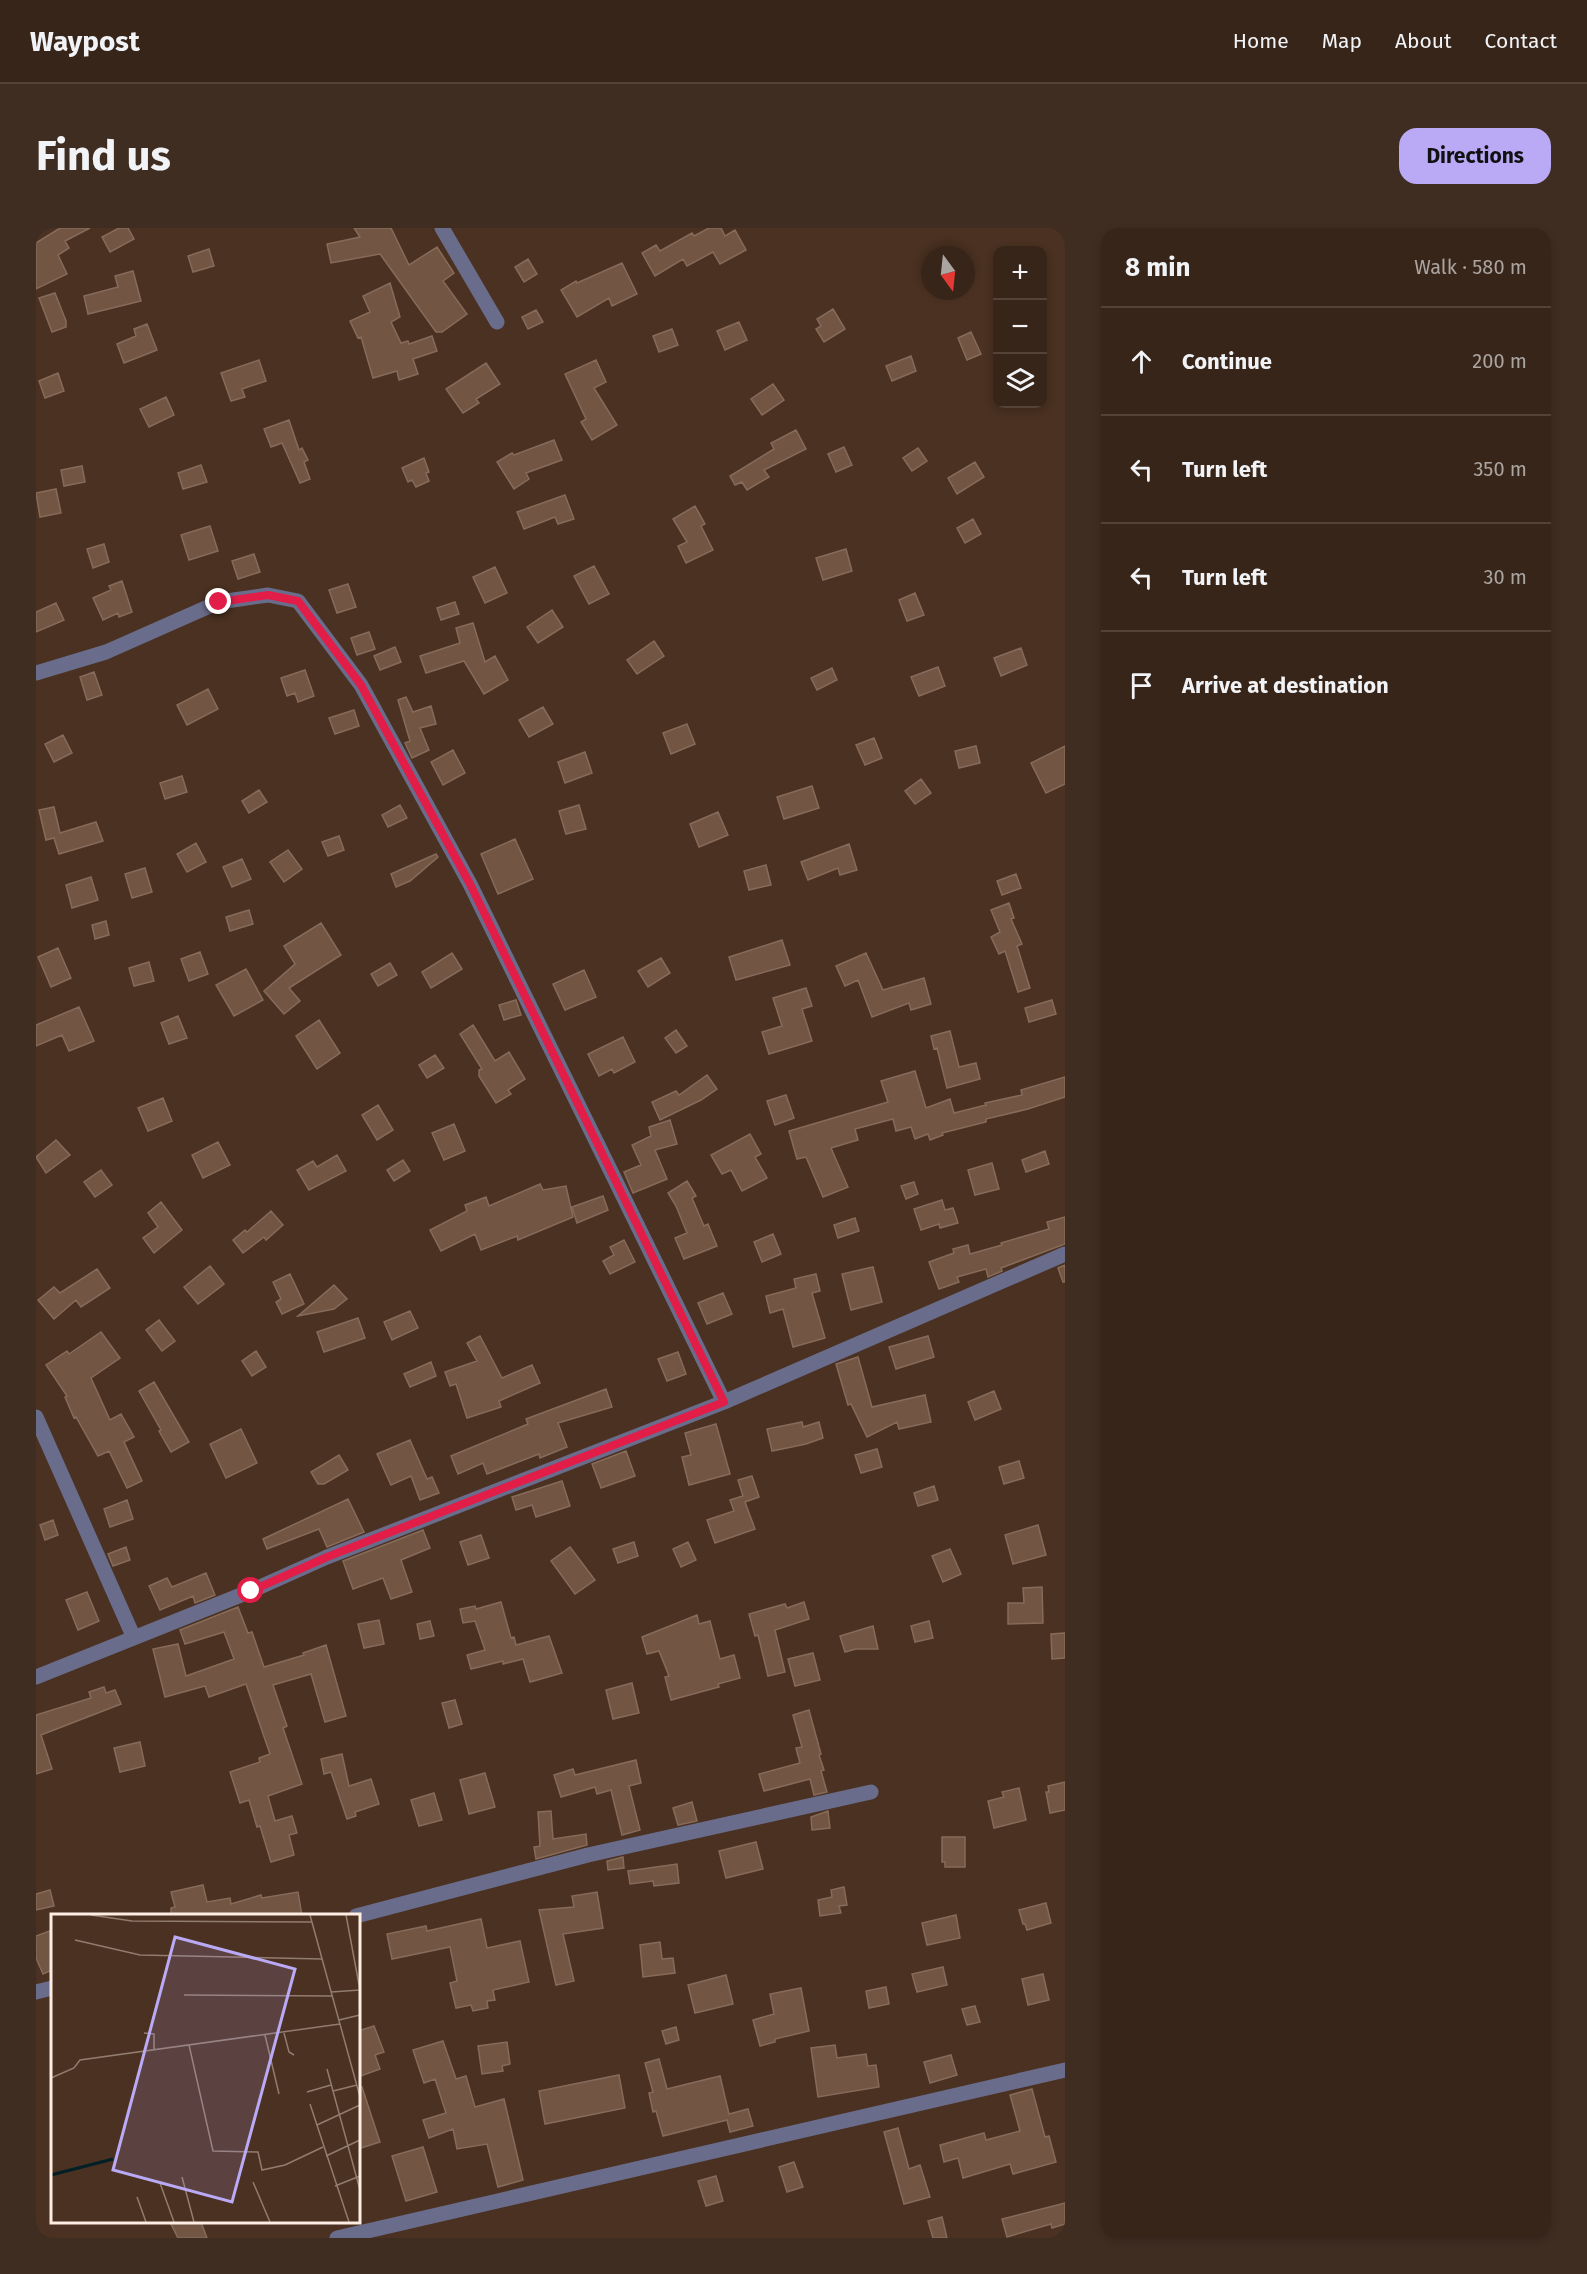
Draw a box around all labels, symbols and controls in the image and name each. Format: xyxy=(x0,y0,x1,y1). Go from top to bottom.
text: Waypost xyxy=(30,25,140,58)
text: Home xyxy=(1233,28,1289,54)
text: Map xyxy=(1322,28,1362,54)
text: About xyxy=(1395,28,1452,54)
text: Contact xyxy=(1485,28,1557,54)
button: Directions xyxy=(1399,128,1551,184)
text: Find us xyxy=(36,131,171,181)
north arrow xyxy=(921,246,975,300)
map controls xyxy=(993,246,1047,408)
button: + xyxy=(993,246,1047,300)
text: 8 min xyxy=(1125,252,1191,283)
text: Walk · 580 m xyxy=(1414,255,1527,279)
button: − xyxy=(993,300,1047,354)
icon: ahead xyxy=(1125,345,1158,378)
text: Continue xyxy=(1182,348,1272,375)
text: 200 m xyxy=(1472,349,1527,373)
button: layers xyxy=(993,354,1047,408)
icon: left xyxy=(1125,453,1158,486)
text: Turn left xyxy=(1182,456,1267,483)
text: 350 m xyxy=(1473,457,1527,481)
icon: left xyxy=(1125,561,1158,594)
text: Turn left xyxy=(1182,564,1267,591)
text: 30 m xyxy=(1483,565,1527,589)
route end xyxy=(205,588,231,614)
icon: arrive xyxy=(1125,669,1158,702)
text: Arrive at destination xyxy=(1182,672,1389,699)
route start xyxy=(237,1577,263,1603)
inset map xyxy=(51,1914,360,2223)

